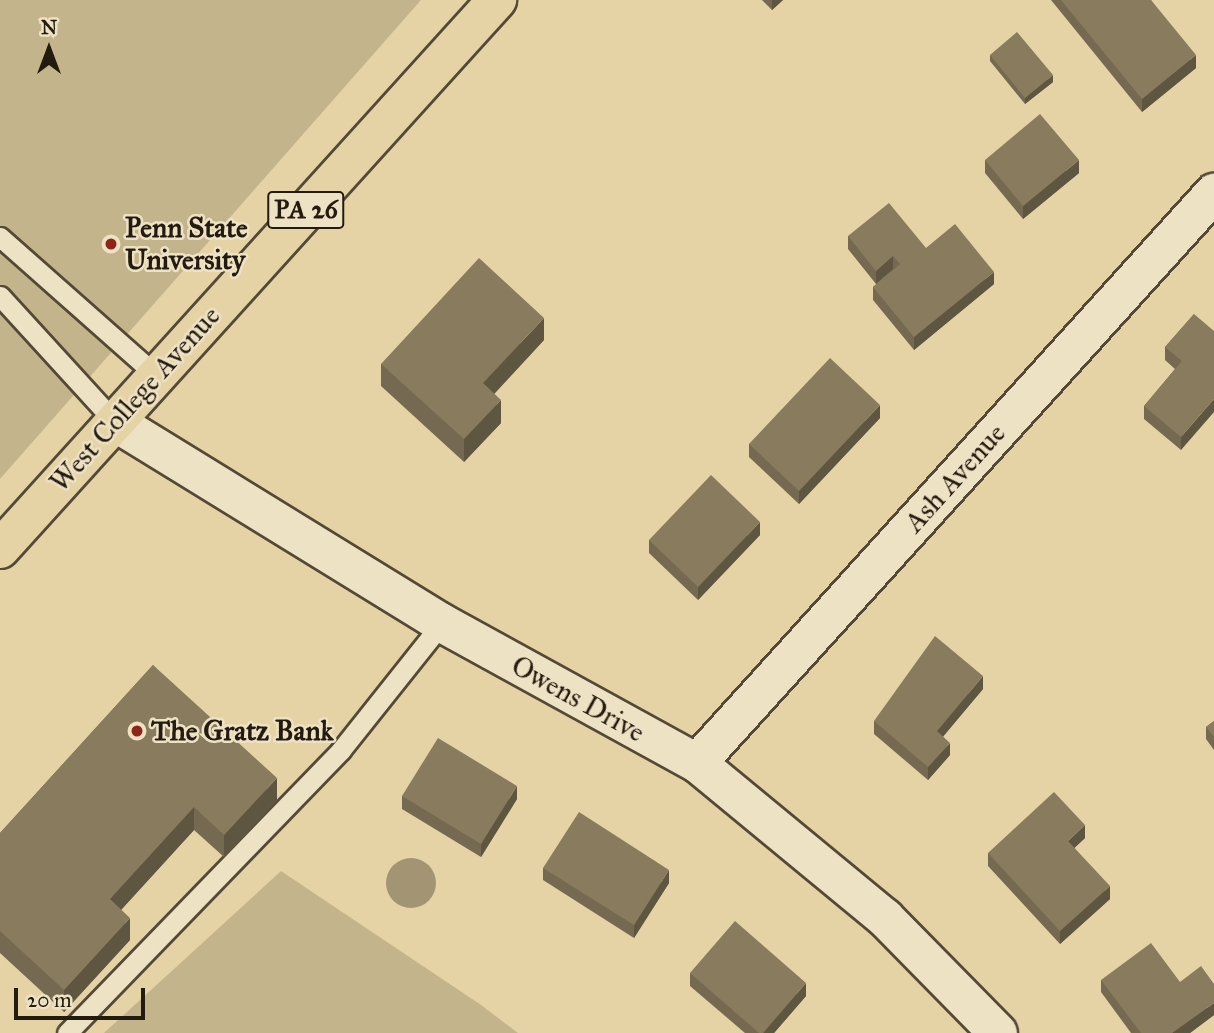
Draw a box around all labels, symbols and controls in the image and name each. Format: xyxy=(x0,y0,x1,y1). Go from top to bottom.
north arrow xyxy=(14,14,84,84)
text: N xyxy=(41,16,57,39)
road number: PA 26 xyxy=(266,188,346,232)
place label: Penn State University xyxy=(125,211,248,277)
marker: Penn State University xyxy=(103,236,119,252)
street label: West College Avenue xyxy=(43,299,227,499)
street label: Ash Avenue xyxy=(897,417,1013,539)
street label: Owens Drive xyxy=(505,649,651,749)
place label: The Gratz Bank xyxy=(151,714,334,748)
marker: The Gratz Bank xyxy=(129,723,145,739)
scale bar xyxy=(18,974,149,1018)
text: 20 m xyxy=(27,987,72,1013)

